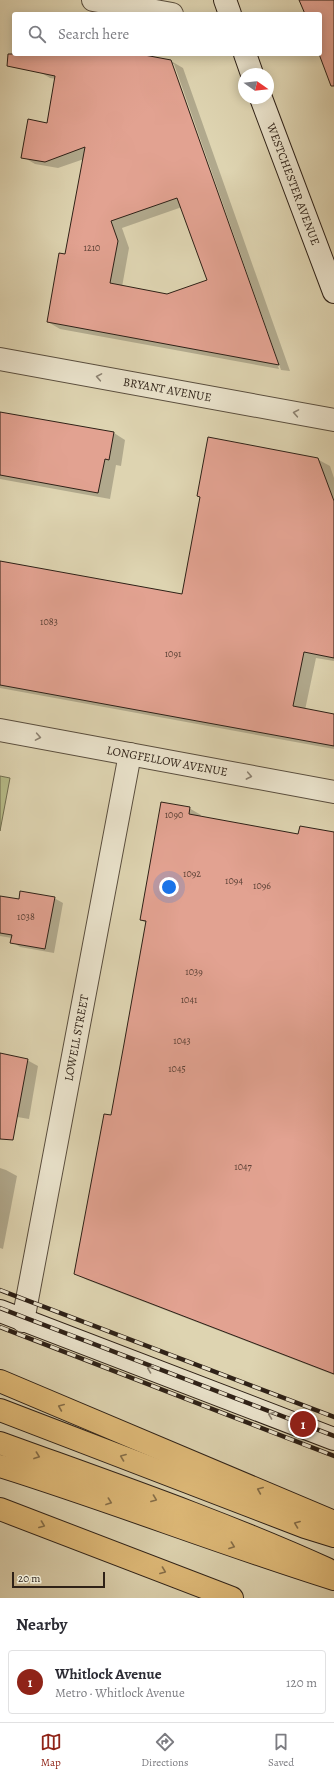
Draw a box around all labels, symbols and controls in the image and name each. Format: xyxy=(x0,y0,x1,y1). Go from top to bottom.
search box xyxy=(12,12,322,56)
icon: search xyxy=(26,23,48,45)
text: Search here xyxy=(58,24,129,44)
north arrow xyxy=(238,68,274,104)
street label: WESTCHESTER AVENUE xyxy=(263,120,324,247)
house number: 1210 xyxy=(84,241,100,254)
one-way arrow xyxy=(96,373,102,382)
street label: BRYANT AVENUE xyxy=(122,374,213,405)
one-way arrow xyxy=(293,409,299,417)
house number: 1083 xyxy=(40,615,58,628)
house number: 1091 xyxy=(165,647,182,660)
one-way arrow xyxy=(35,733,41,741)
street label: LONGFELLOW AVENUE xyxy=(105,742,229,780)
one-way arrow xyxy=(246,772,252,780)
house number: 1090 xyxy=(165,808,183,821)
house number: 1092 xyxy=(183,867,201,880)
house number: 1094 xyxy=(225,874,243,887)
your location xyxy=(159,877,179,897)
house number: 1096 xyxy=(253,879,271,892)
house number: 1038 xyxy=(17,910,35,923)
house number: 1039 xyxy=(185,965,203,978)
street label: LOWELL STREET xyxy=(60,993,92,1083)
house number: 1041 xyxy=(181,993,198,1006)
house number: 1043 xyxy=(173,1034,191,1047)
house number: 1045 xyxy=(168,1062,186,1075)
house number: 1047 xyxy=(234,1160,253,1173)
one-way arrow xyxy=(146,1366,153,1374)
one-way arrow xyxy=(58,1404,65,1412)
pin: 1 xyxy=(290,1409,316,1439)
one-way arrow xyxy=(268,1412,275,1420)
one-way arrow xyxy=(33,1452,40,1460)
one-way arrow xyxy=(120,1454,127,1462)
one-way arrow xyxy=(256,1487,263,1495)
one-way arrow xyxy=(151,1495,158,1503)
one-way arrow xyxy=(105,1497,112,1506)
one-way arrow xyxy=(38,1520,45,1528)
one-way arrow xyxy=(293,1520,300,1528)
one-way arrow xyxy=(228,1541,235,1549)
one-way arrow xyxy=(160,1567,167,1575)
scale bar xyxy=(12,1570,105,1589)
text: 20 m xyxy=(18,1571,40,1586)
text: Nearby xyxy=(16,1613,67,1636)
text: Whitlock Avenue xyxy=(55,1664,162,1684)
text: 1 xyxy=(28,1674,32,1691)
text: 120 m xyxy=(286,1674,317,1691)
text: Metro · Whitlock Avenue xyxy=(55,1684,185,1701)
tab: Map xyxy=(40,1731,62,1770)
tab: Directions xyxy=(141,1731,189,1770)
tab: Saved xyxy=(268,1731,294,1770)

